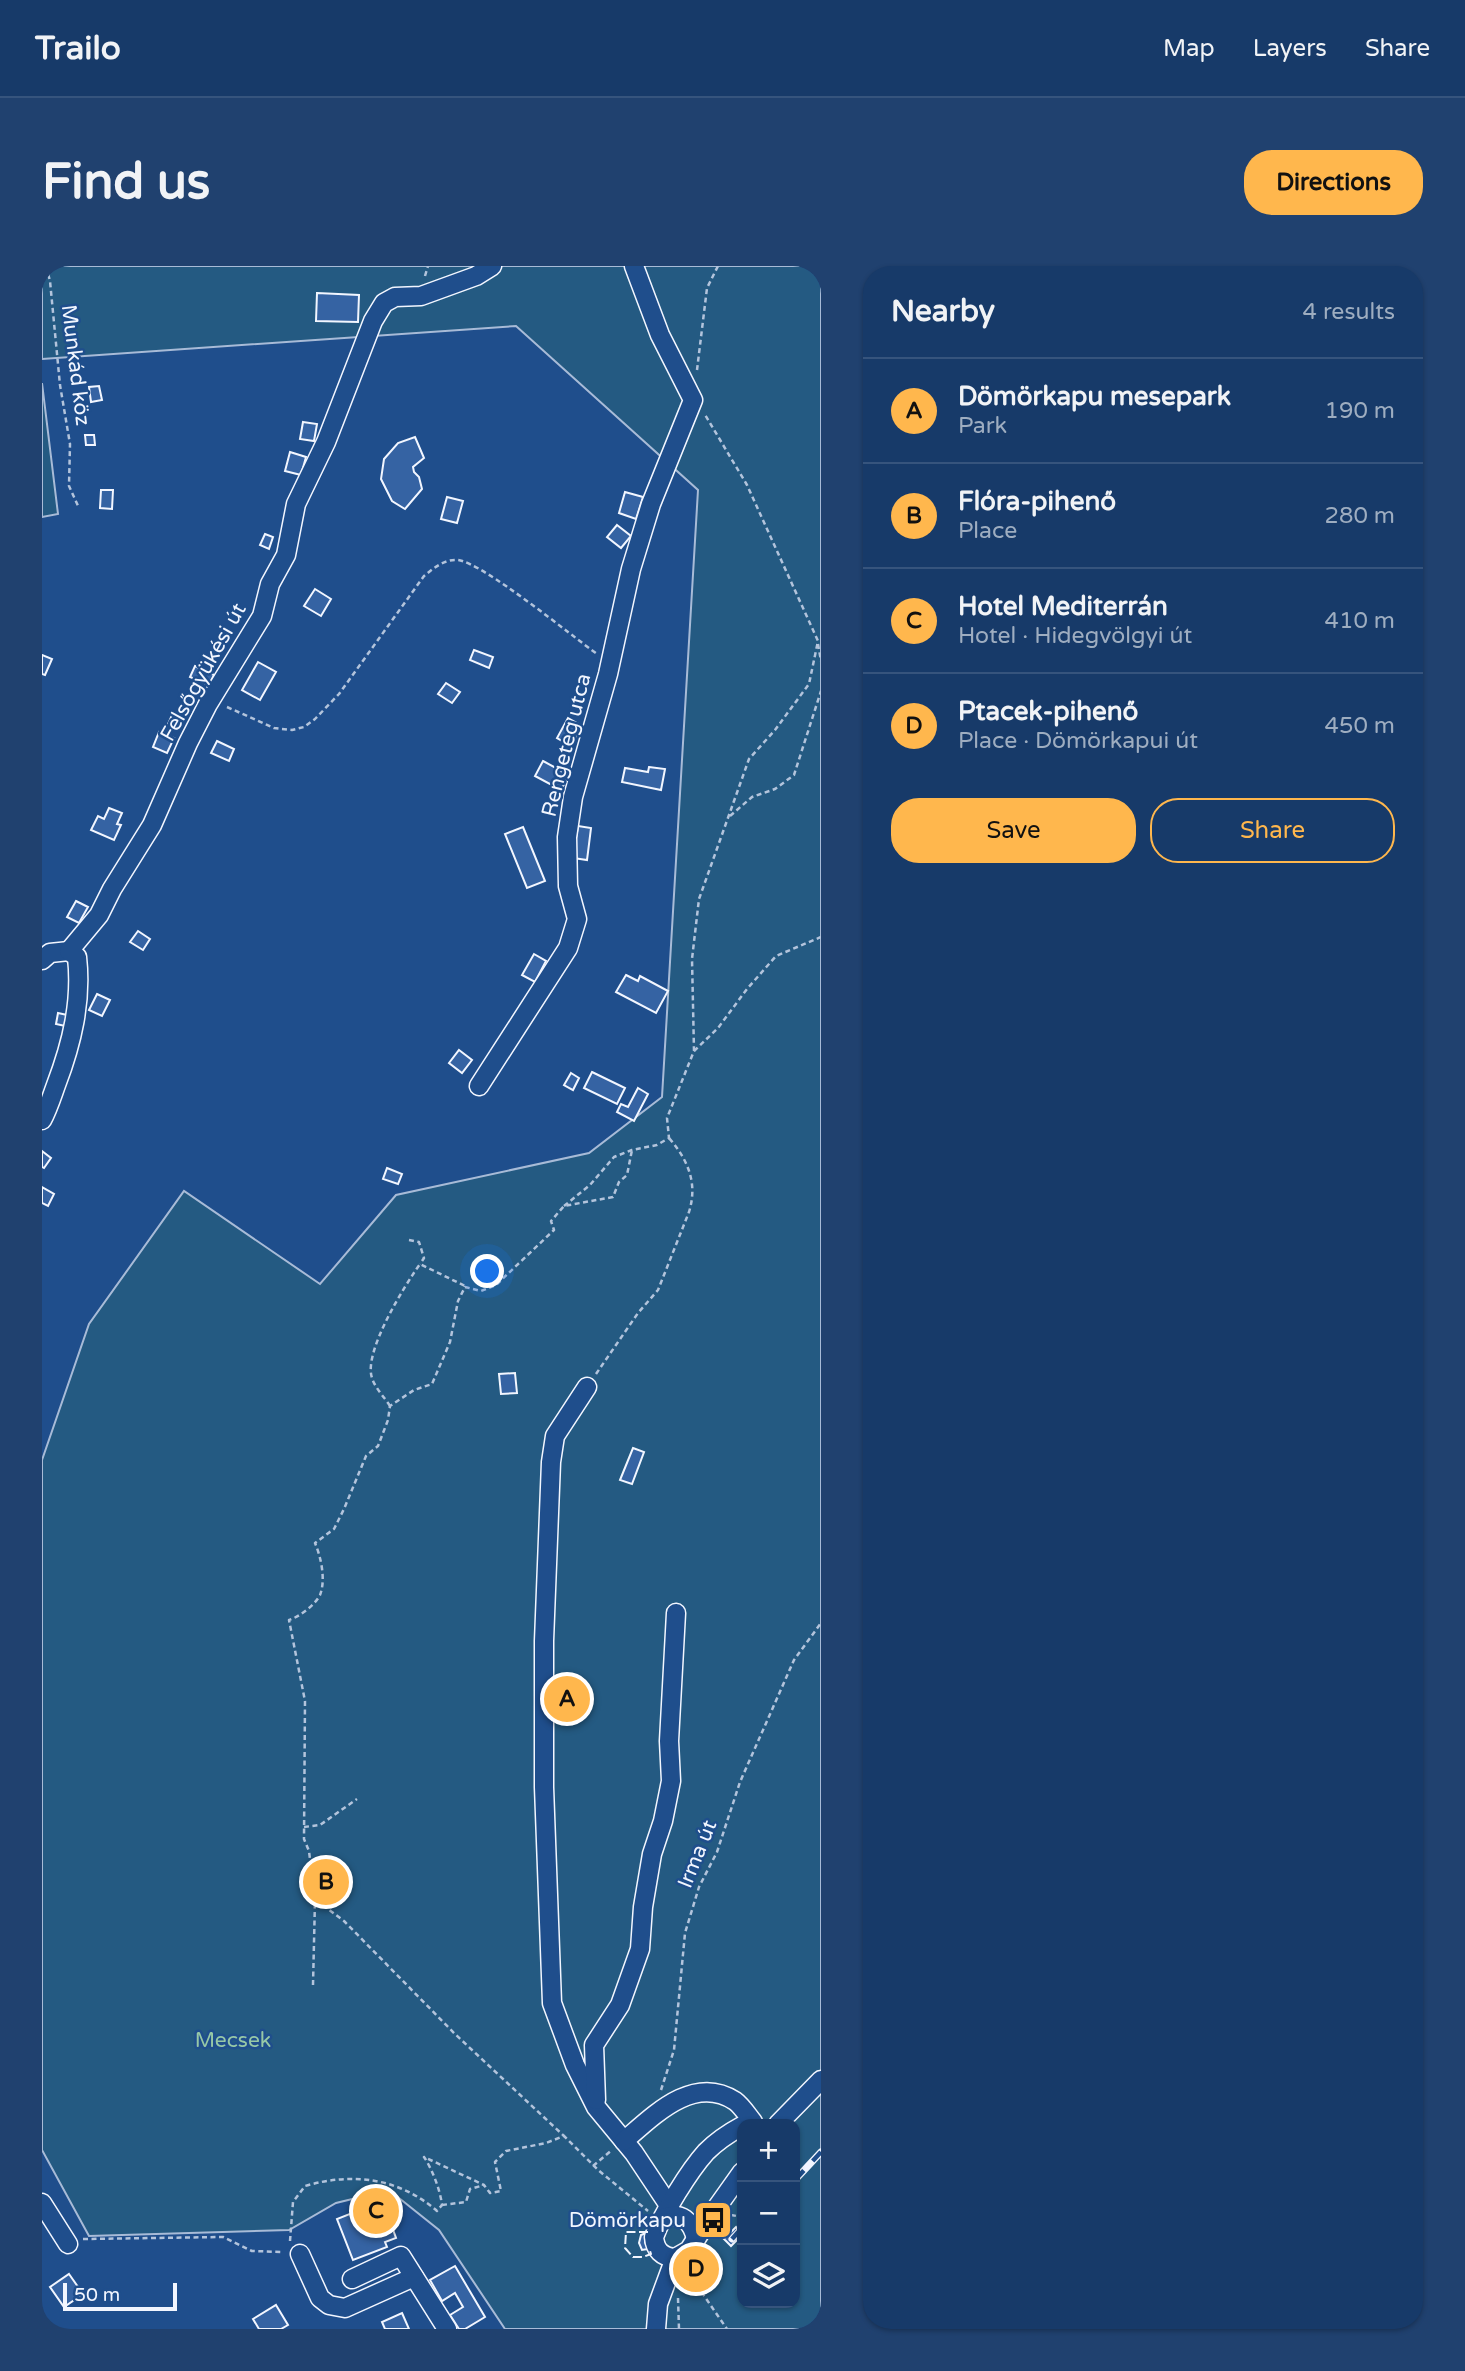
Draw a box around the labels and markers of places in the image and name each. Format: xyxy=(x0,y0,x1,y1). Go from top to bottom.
pin: A xyxy=(544,1673,590,1725)
pin: B xyxy=(303,1856,349,1908)
pin: C xyxy=(353,2185,399,2237)
bus stop icon: Dömörkapu xyxy=(692,2199,734,2241)
place label: Dömörkapu xyxy=(569,2208,686,2233)
pin: D xyxy=(673,2243,719,2295)

